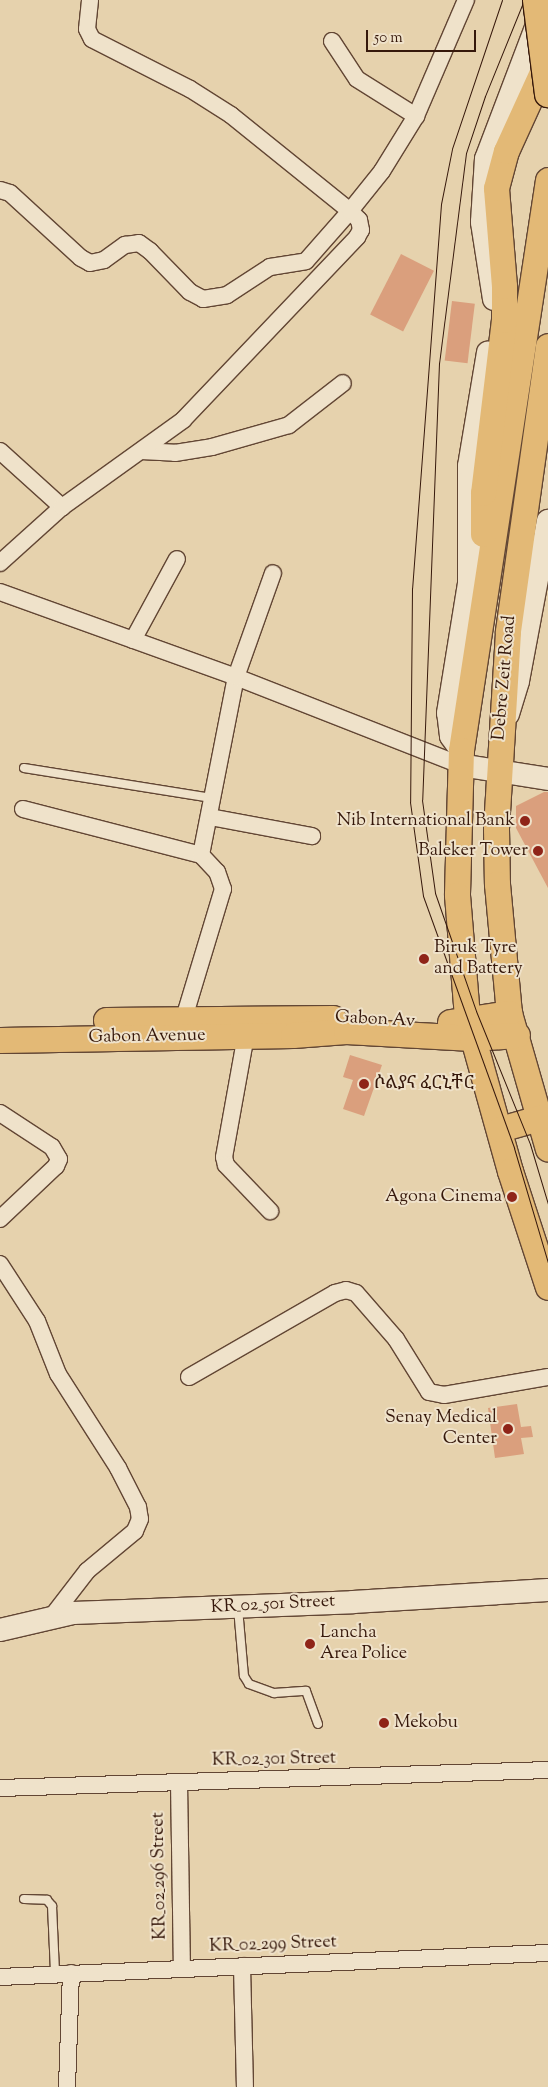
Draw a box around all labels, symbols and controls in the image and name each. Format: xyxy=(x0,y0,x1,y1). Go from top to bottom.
scale bar xyxy=(368,20,478,52)
text: 50 m xyxy=(374,28,403,49)
street label: Debre Zeit Road xyxy=(489,615,521,741)
place label: Nib International Bank xyxy=(337,810,515,832)
marker: Nib International Bank xyxy=(519,815,531,827)
place label: Baleker Tower xyxy=(418,840,528,862)
marker: Baleker Tower xyxy=(532,845,544,857)
place label: Biruk Tyre and Battery xyxy=(434,938,523,981)
marker: Biruk Tyre and Battery xyxy=(418,953,430,965)
street label: Gabon Av xyxy=(334,1007,416,1033)
street label: Gabon Avenue xyxy=(88,1025,206,1049)
place label: ሶልያና ፈርኒቸር xyxy=(374,1073,474,1095)
marker: ሶልያና ፈርኒቸር xyxy=(358,1078,370,1090)
place label: Agona Cinema xyxy=(385,1186,502,1208)
marker: Agona Cinema xyxy=(506,1191,518,1203)
place label: Senay Medical Center xyxy=(385,1408,497,1450)
marker: Senay Medical Center xyxy=(501,1422,515,1436)
street label: KR_02_501 Street xyxy=(210,1591,336,1619)
place label: Lancha Area Police xyxy=(320,1623,407,1666)
marker: Lancha Area Police xyxy=(304,1638,316,1650)
place label: Mekobu xyxy=(394,1712,458,1734)
marker: Mekobu xyxy=(378,1717,390,1729)
street label: KR_02_301 Street xyxy=(212,1748,336,1772)
street label: KR_02_296 Street xyxy=(148,1812,172,1940)
street label: KR_02_299 Street xyxy=(209,1932,337,1958)

